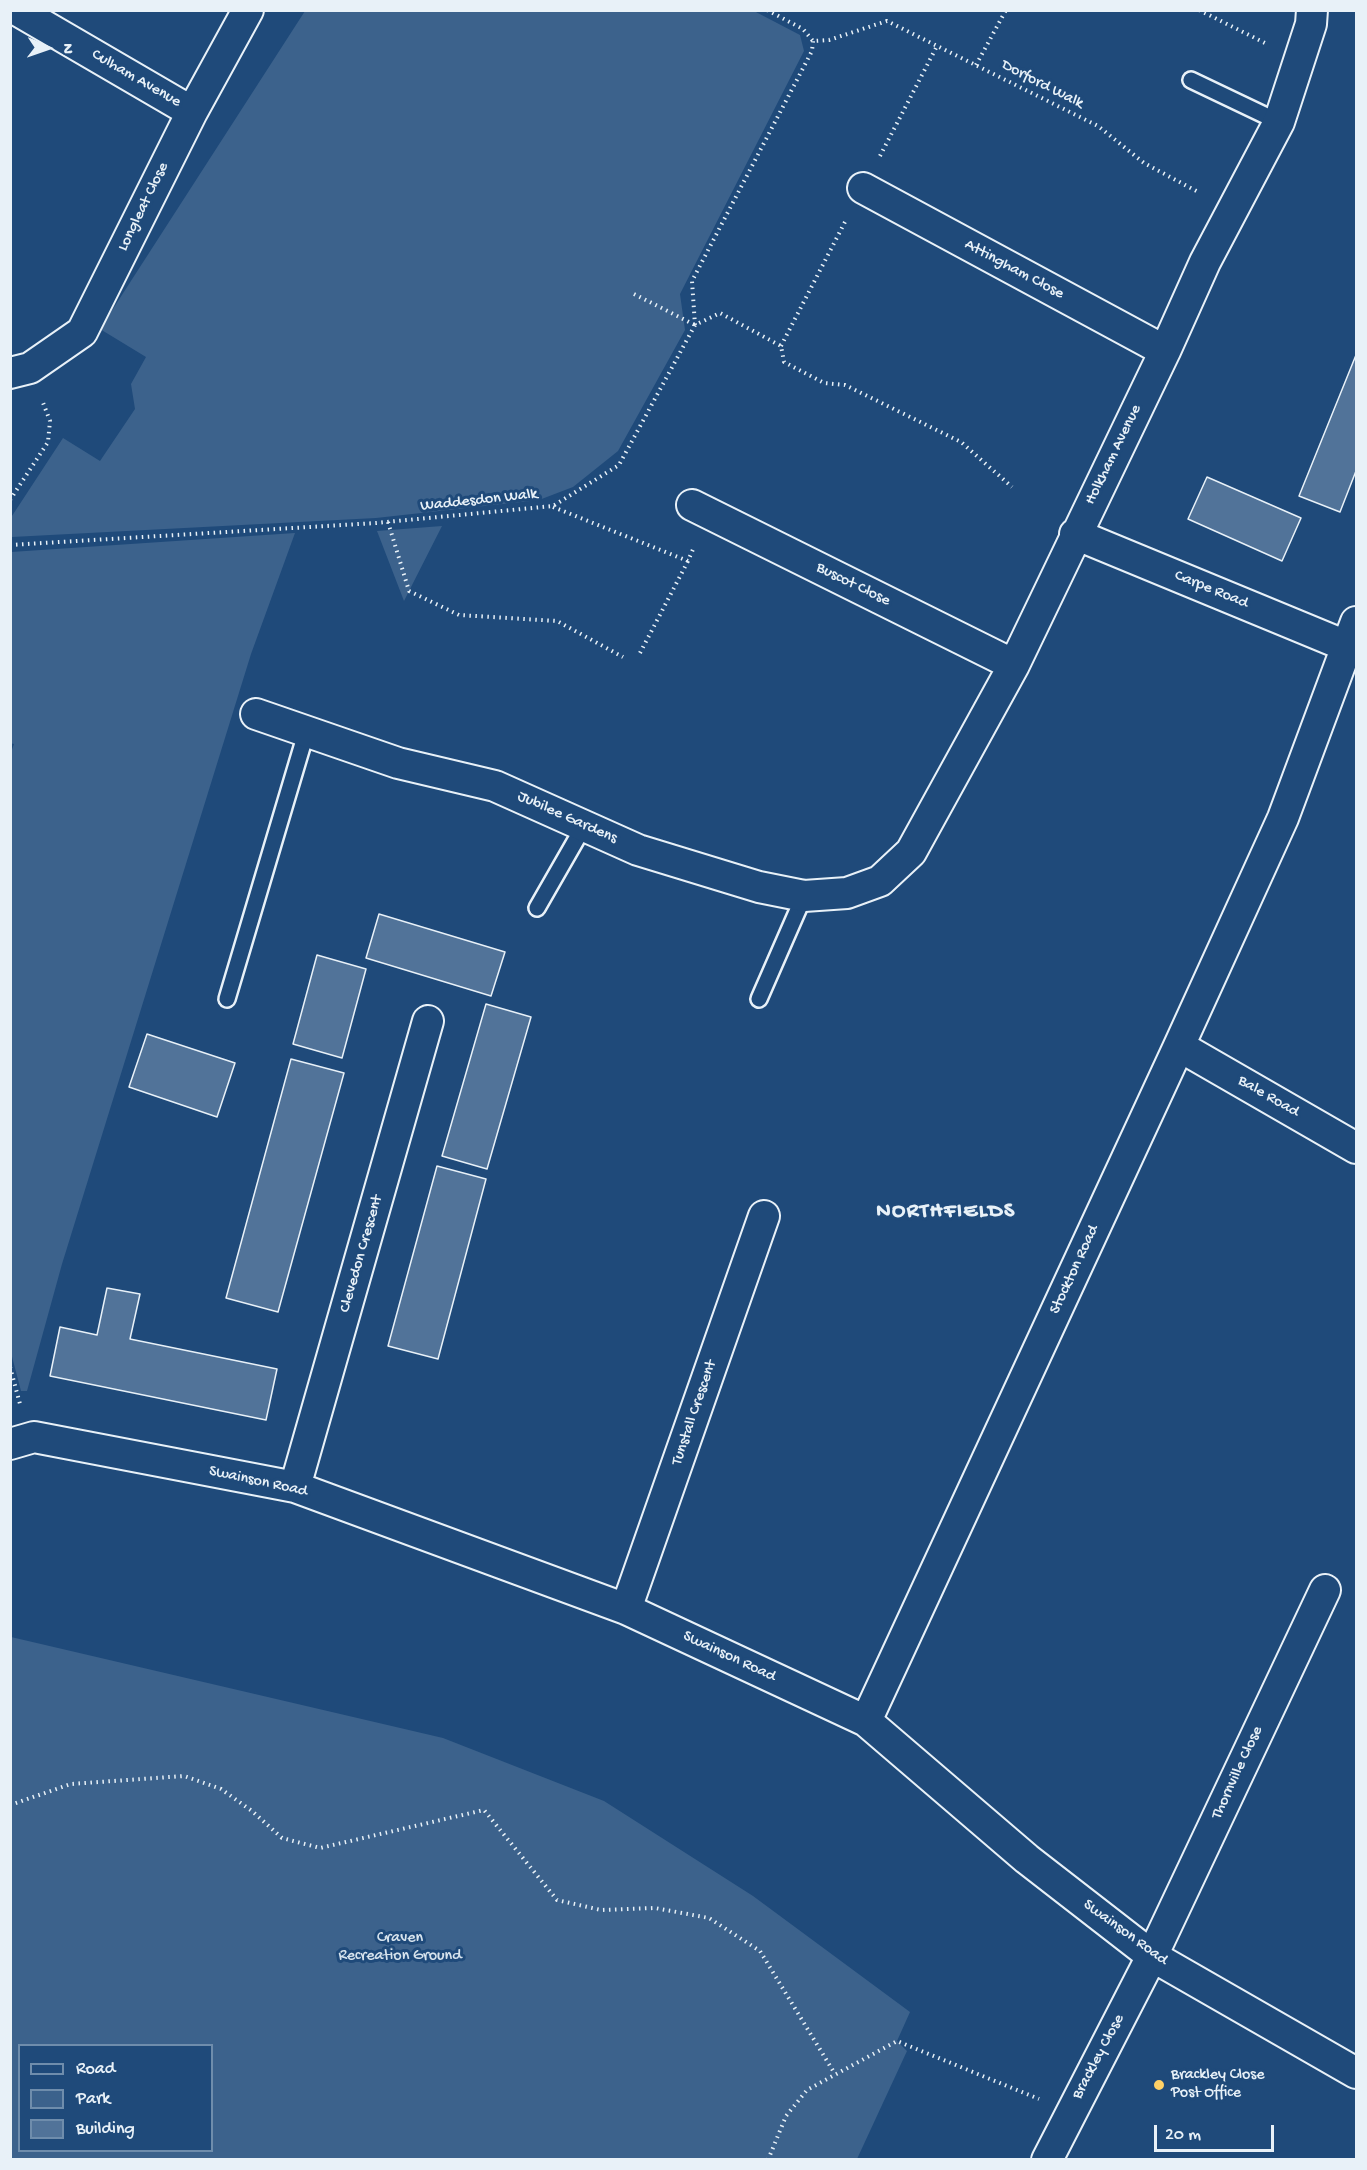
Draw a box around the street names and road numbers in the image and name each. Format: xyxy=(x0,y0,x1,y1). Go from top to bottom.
street label: Culham Avenue xyxy=(88,46,184,112)
street label: Dorford Walk xyxy=(998,56,1086,114)
street label: Longleat Close xyxy=(114,159,174,255)
street label: Attingham Close xyxy=(961,236,1067,304)
street label: Holkham Avenue xyxy=(1082,402,1146,508)
street label: Waddesdon Walk xyxy=(420,485,538,517)
street label: Buscot Close xyxy=(813,559,893,611)
street label: Carpe Road xyxy=(1171,566,1251,614)
street label: Jubilee Gardens xyxy=(514,787,620,849)
street label: Bale Road xyxy=(1234,1072,1302,1122)
street label: Clevedon Crescent xyxy=(336,1193,388,1315)
street label: Stockton Road xyxy=(1046,1222,1104,1318)
street label: Tunstall Crescent xyxy=(668,1358,722,1468)
street label: Swainson Road xyxy=(207,1462,309,1502)
street label: Swainson Road xyxy=(679,1627,779,1687)
street label: Thornville Close xyxy=(1208,1723,1268,1823)
street label: Swainson Road xyxy=(1079,1896,1171,1970)
street label: Brackley Close xyxy=(1069,2011,1129,2103)

